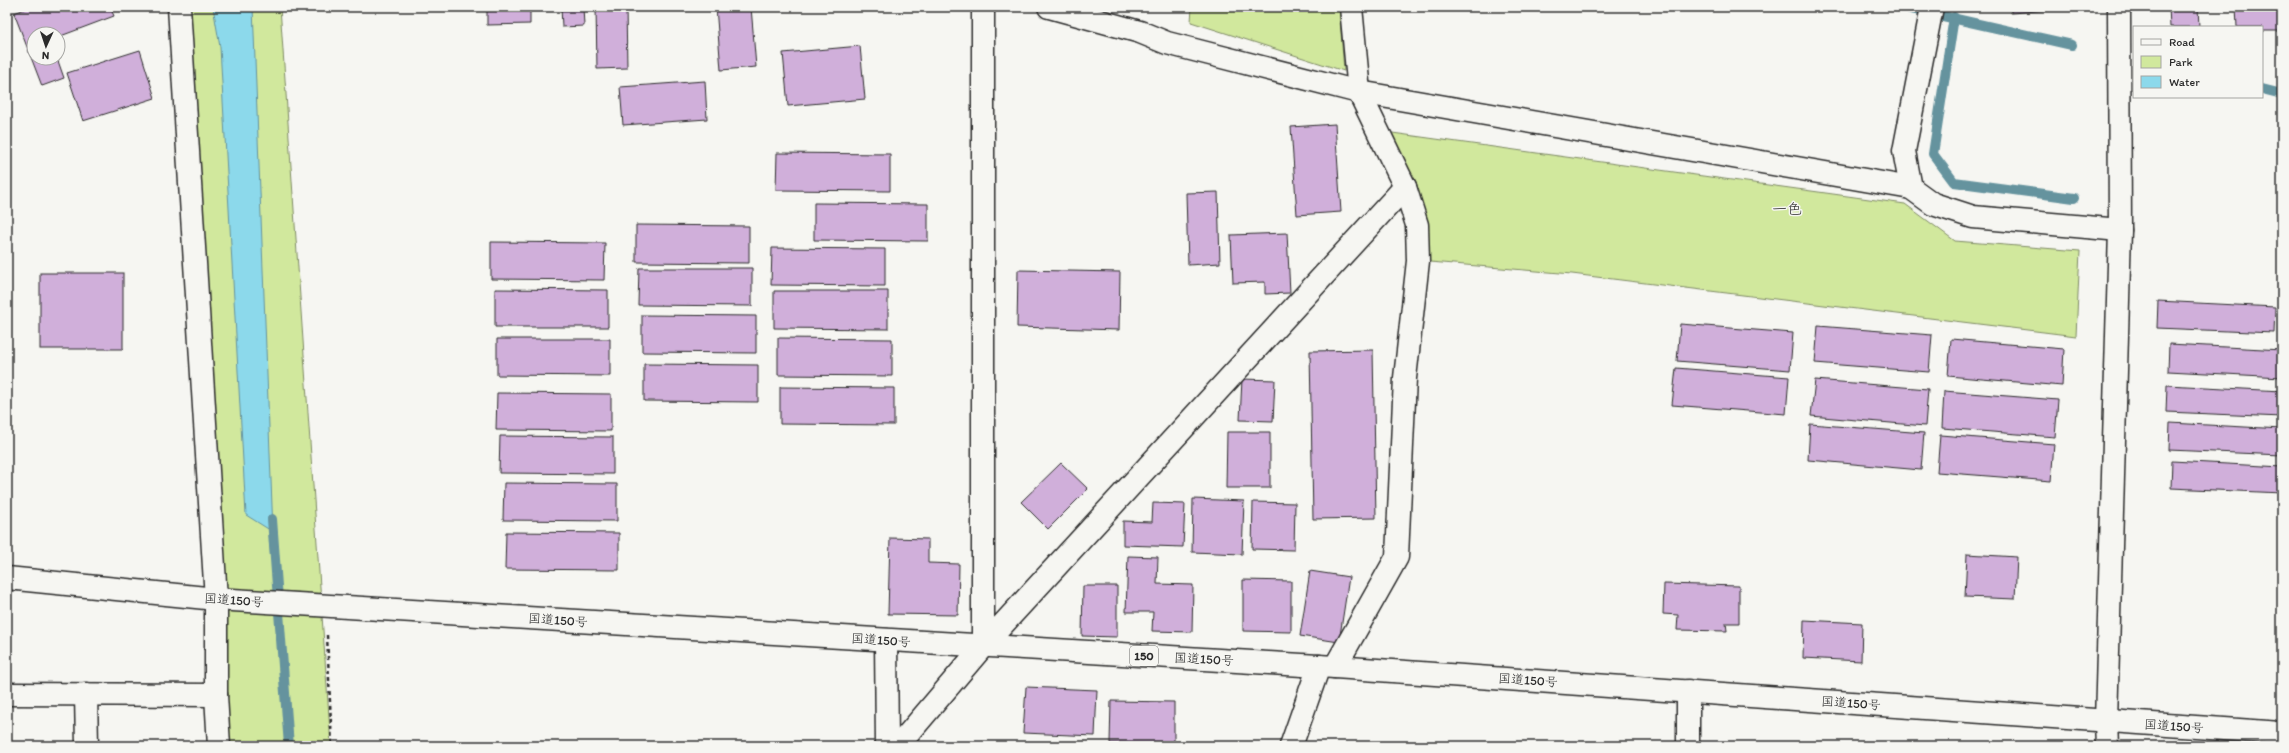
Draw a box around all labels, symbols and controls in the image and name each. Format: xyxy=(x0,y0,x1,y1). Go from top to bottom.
north arrow xyxy=(26,26,66,66)
legend xyxy=(2133,26,2263,98)
text: Road xyxy=(2169,35,2195,49)
text: N xyxy=(41,49,50,62)
text: Park xyxy=(2169,55,2193,69)
text: Water xyxy=(2169,75,2200,89)
district label: 一色 xyxy=(1772,200,1802,218)
street label: 国道150号 xyxy=(204,590,264,610)
street label: 国道150号 xyxy=(528,610,588,630)
street label: 国道150号 xyxy=(851,630,911,650)
road number: 150 xyxy=(1130,646,1158,666)
street label: 国道150号 xyxy=(1174,650,1234,668)
street label: 国道150号 xyxy=(1498,670,1558,690)
street label: 国道150号 xyxy=(1821,693,1881,713)
street label: 国道150号 xyxy=(2144,716,2204,736)

